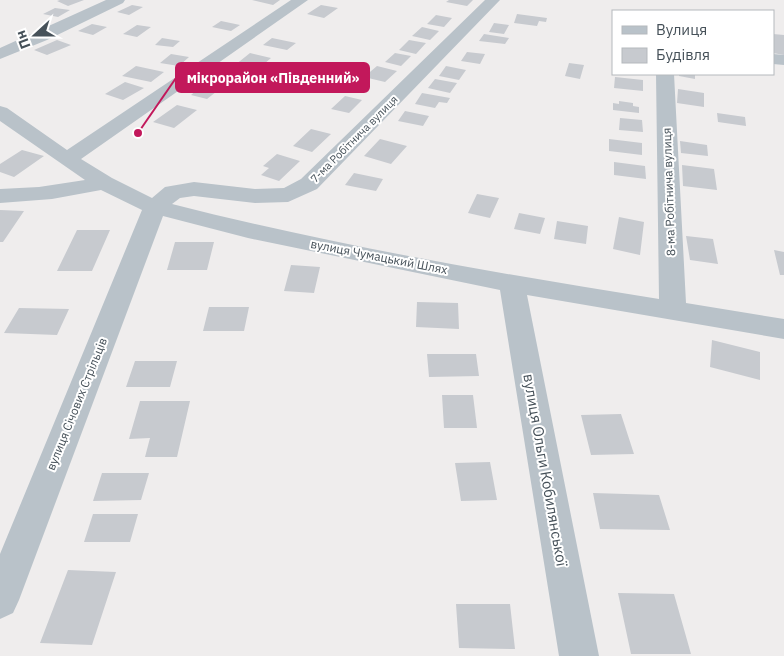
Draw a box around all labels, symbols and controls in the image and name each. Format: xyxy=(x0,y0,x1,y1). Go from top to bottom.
north arrow xyxy=(10,10,60,60)
legend xyxy=(612,10,774,75)
text: Вулиця xyxy=(656,20,707,39)
text: Пн xyxy=(11,28,35,52)
text: Будівля xyxy=(656,45,710,64)
callout: мікрорайон «Південний» xyxy=(176,63,369,92)
text: мікрорайон «Південний» xyxy=(187,69,359,87)
street label: 7-ма Робітнича вулиця xyxy=(307,92,401,186)
street label: 8-ма Робітнича вулиця xyxy=(659,128,678,256)
street label: вулиця Чумацький Шлях xyxy=(309,236,449,277)
street label: вулиця Січових Стрільців xyxy=(43,335,110,472)
street label: вулиця Ольги Кобилянської xyxy=(519,372,572,568)

